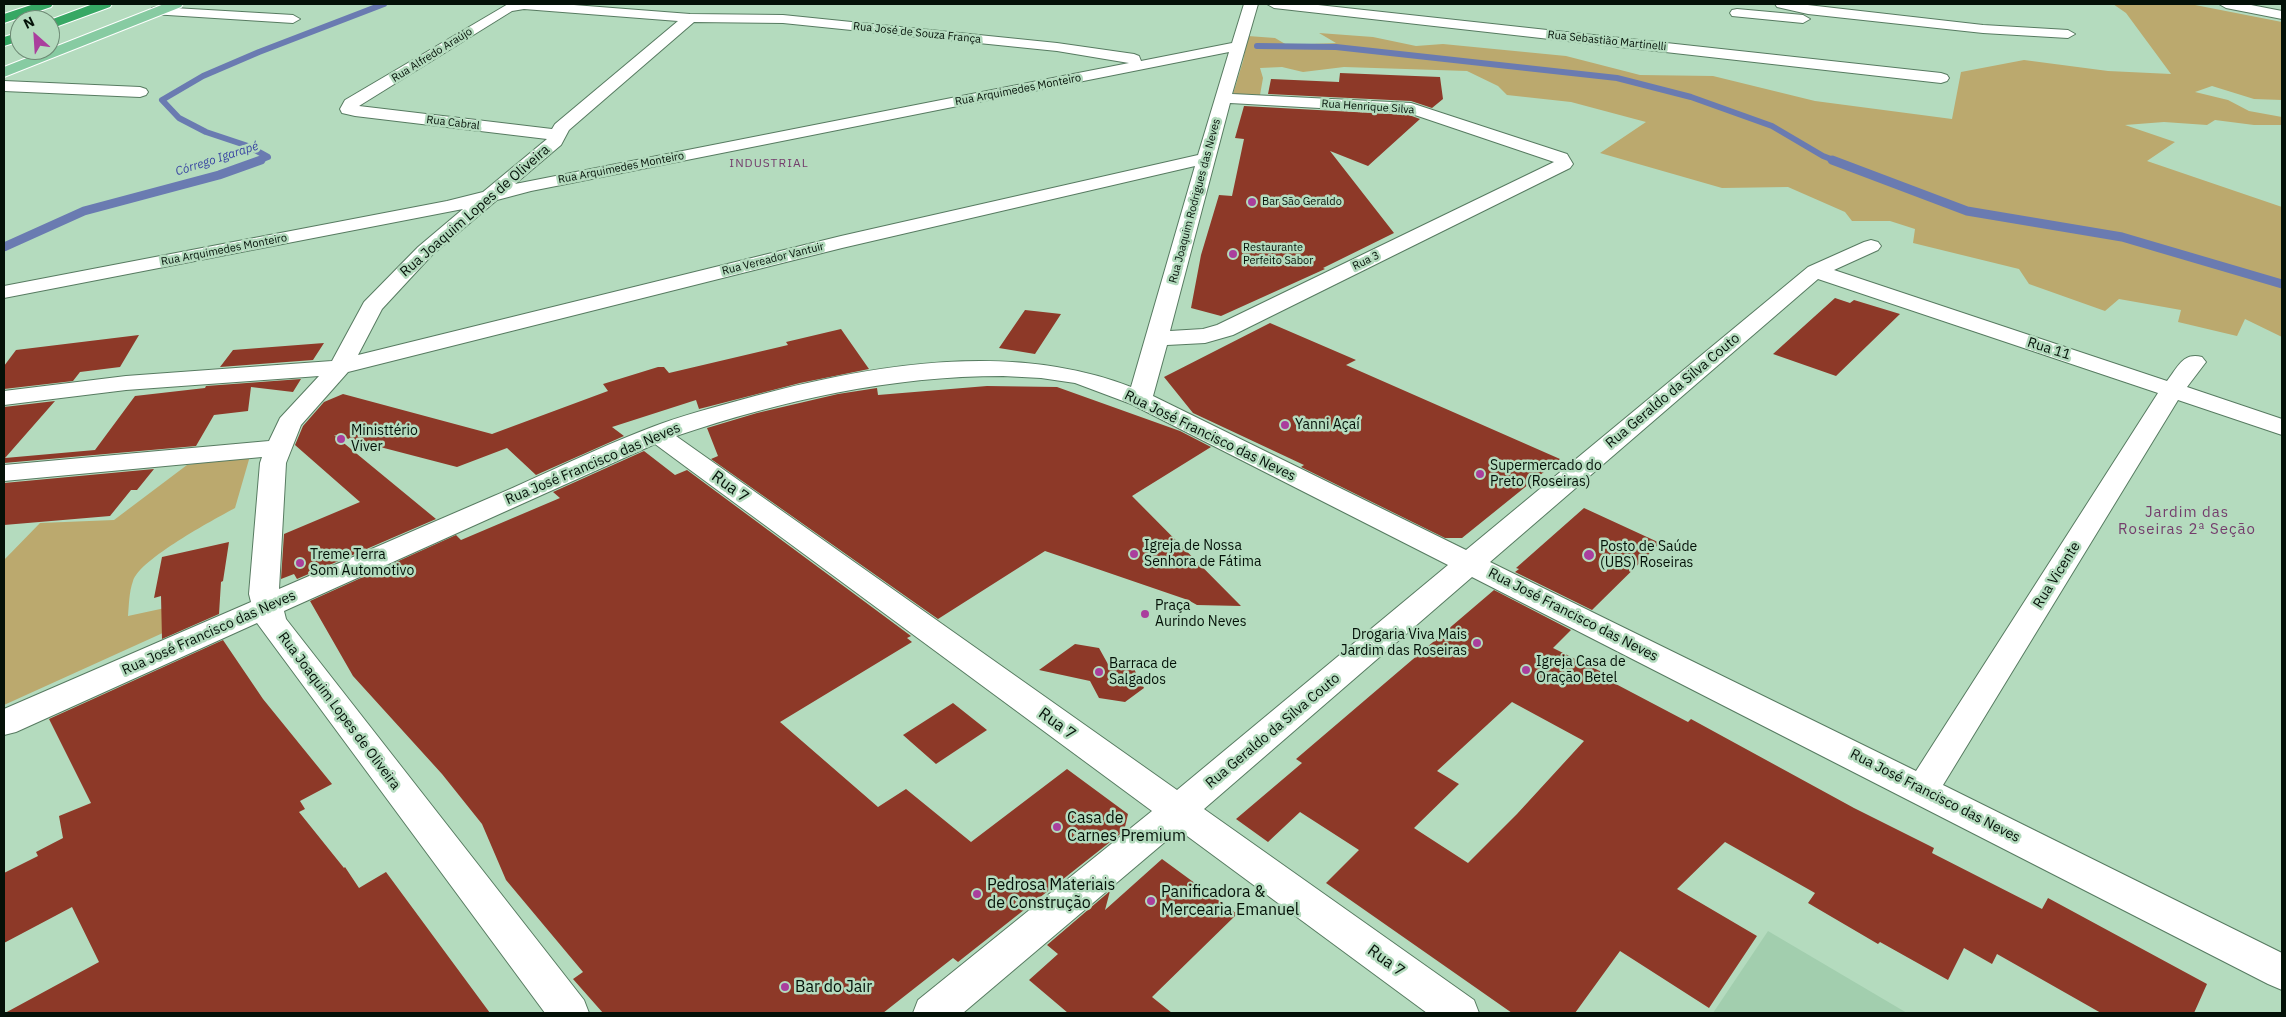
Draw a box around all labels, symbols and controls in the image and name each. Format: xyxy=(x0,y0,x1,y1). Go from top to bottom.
north arrow xyxy=(10,10,60,60)
text: N xyxy=(20,12,37,33)
street label: Rua José de Souza França xyxy=(852,20,982,46)
street label: Rua Alfredo Araújo xyxy=(389,25,475,85)
street label: Rua Sebastião Martinelli xyxy=(1547,28,1667,54)
street label: Rua Arquimedes Monteiro xyxy=(954,71,1082,109)
street label: Rua Henrique Silva xyxy=(1321,97,1415,117)
street label: Rua Cabral xyxy=(426,113,480,133)
street label: Rua Joaquim Rodrigues das Neves xyxy=(1167,117,1223,285)
water label: Córrego Igarapé xyxy=(174,139,260,179)
street label: Rua Joaquim Lopes de Oliveira xyxy=(397,141,553,281)
street label: Rua Arquimedes Monteiro xyxy=(557,149,685,187)
district label: INDUSTRIAL xyxy=(728,157,810,171)
place label: Bar São Geraldo xyxy=(1262,195,1342,209)
marker: Bar São Geraldo xyxy=(1246,196,1258,208)
street label: Rua Arquimedes Monteiro xyxy=(160,231,288,269)
street label: Rua Vereador Vantuir xyxy=(721,240,825,278)
place label: Restaurante Perfeito Sabor xyxy=(1243,241,1313,267)
marker: Restaurante Perfeito Sabor xyxy=(1227,248,1239,260)
street label: Rua 3 xyxy=(1350,249,1382,273)
street label: Rua Geraldo da Silva Couto xyxy=(1603,330,1743,452)
street label: Rua 11 xyxy=(2025,334,2073,364)
street label: Rua José Francisco das Neves xyxy=(1122,387,1298,485)
place label: Yanni Açaí xyxy=(1295,417,1360,433)
street label: Rua José Francisco das Neves xyxy=(503,419,683,509)
marker: Yanni Açaí xyxy=(1279,419,1291,431)
place label: Ministtério Viver xyxy=(351,423,418,456)
marker: Ministtério Viver xyxy=(335,433,347,445)
place label: Supermercado do Preto (Roseiras) xyxy=(1490,458,1602,491)
street label: Rua 7 xyxy=(708,467,752,507)
marker: Supermercado do Preto (Roseiras) xyxy=(1474,468,1486,480)
district label: Jardim das Roseiras 2ª Seção xyxy=(2127,504,2247,539)
place label: Igreja de Nossa Senhora de Fátima xyxy=(1144,538,1261,570)
place label: Posto de Saúde (UBS) Roseiras xyxy=(1600,539,1697,572)
street label: Rua Vicente xyxy=(2030,539,2084,611)
place label: Treme Terra Som Automotivo xyxy=(310,547,414,580)
marker: Igreja de Nossa Senhora de Fátima xyxy=(1128,548,1140,560)
marker: Posto de Saúde (UBS) Roseiras xyxy=(1582,548,1596,562)
marker: Treme Terra Som Automotivo xyxy=(294,557,306,569)
street label: Rua José Francisco das Neves xyxy=(1485,565,1661,665)
street label: Rua José Francisco das Neves xyxy=(119,587,299,679)
place label: Praça Aurindo Neves xyxy=(1155,598,1247,630)
marker: Praça Aurindo Neves xyxy=(1139,608,1151,620)
place label: Drogaria Viva Mais Jardim das Roseiras xyxy=(1340,627,1467,660)
street label: Rua Joaquim Lopes de Oliveira xyxy=(274,629,404,793)
marker: Drogaria Viva Mais Jardim das Roseiras xyxy=(1471,637,1483,649)
place label: Igreja Casa de Oração Betel xyxy=(1536,654,1626,686)
place label: Barraca de Salgados xyxy=(1109,656,1177,689)
marker: Igreja Casa de Oração Betel xyxy=(1520,664,1532,676)
marker: Barraca de Salgados xyxy=(1093,666,1105,678)
street label: Rua Geraldo da Silva Couto xyxy=(1203,670,1343,792)
street label: Rua 7 xyxy=(1035,704,1079,744)
street label: Rua José Francisco das Neves xyxy=(1847,746,2023,846)
place label: Casa de Carnes Premium xyxy=(1067,808,1186,846)
marker: Casa de Carnes Premium xyxy=(1051,821,1063,833)
place label: Pedrosa Materiais de Construção xyxy=(987,875,1115,913)
place label: Panificadora & Mercearia Emanuel xyxy=(1161,882,1299,920)
marker: Pedrosa Materiais de Construção xyxy=(971,888,983,900)
marker: Panificadora & Mercearia Emanuel xyxy=(1145,895,1157,907)
street label: Rua 7 xyxy=(1364,941,1408,981)
place label: Bar do Jair xyxy=(795,977,872,997)
marker: Bar do Jair xyxy=(779,981,791,993)

